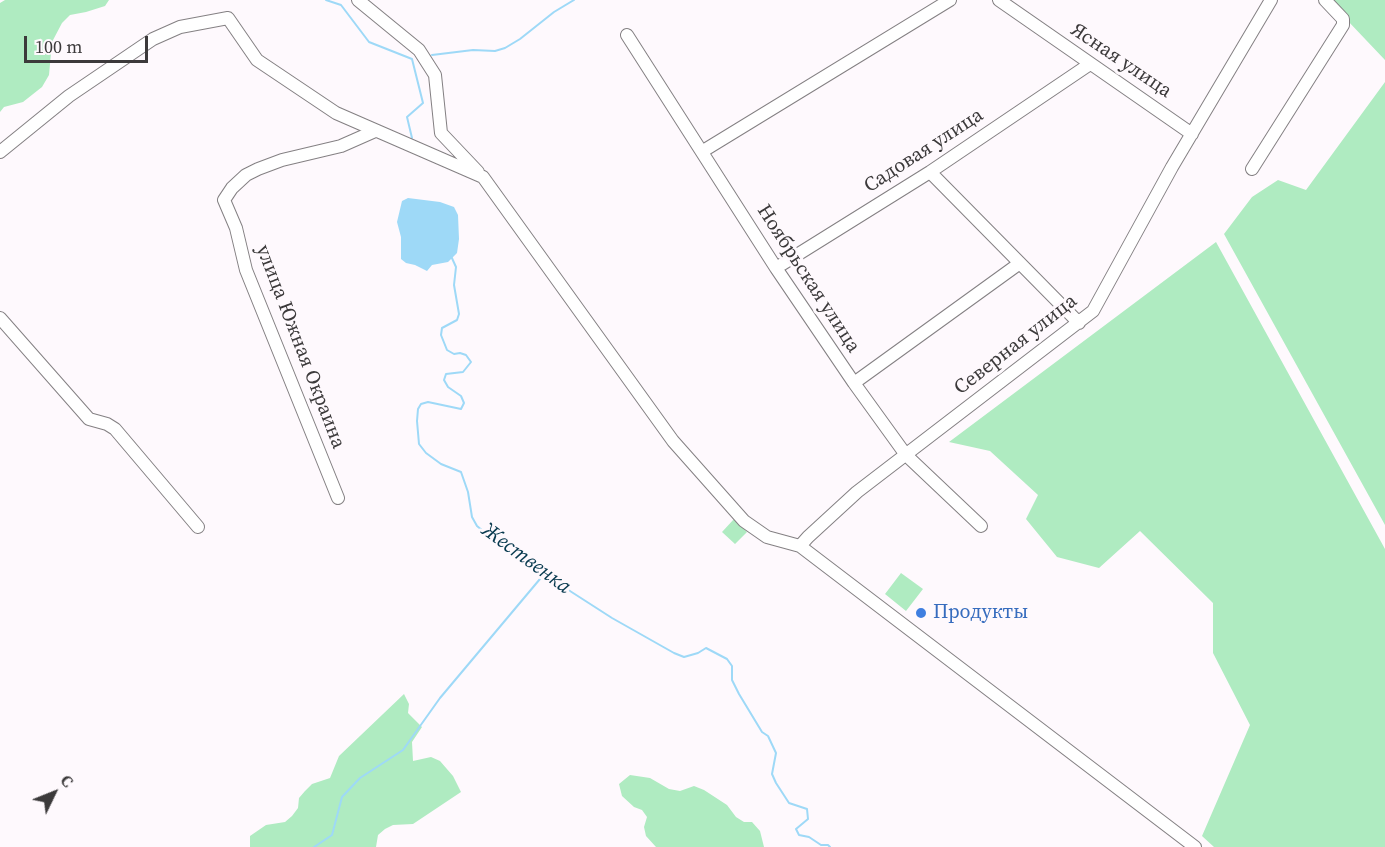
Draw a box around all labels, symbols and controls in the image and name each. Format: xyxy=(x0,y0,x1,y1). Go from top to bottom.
street label: Ясная улица xyxy=(1066,18,1176,104)
scale bar xyxy=(27,24,152,62)
text: 100 m xyxy=(35,34,82,59)
street label: Садовая улица xyxy=(860,104,988,198)
street label: Ноябрьская улица xyxy=(751,200,865,358)
street label: улица Южная Окраина xyxy=(250,242,350,452)
street label: Северная улица xyxy=(950,290,1082,400)
water label: Жественка xyxy=(476,518,576,600)
place label: Продукты xyxy=(933,601,1028,625)
marker: Продукты xyxy=(914,606,928,620)
north arrow xyxy=(24,763,84,823)
text: С xyxy=(56,770,79,792)

